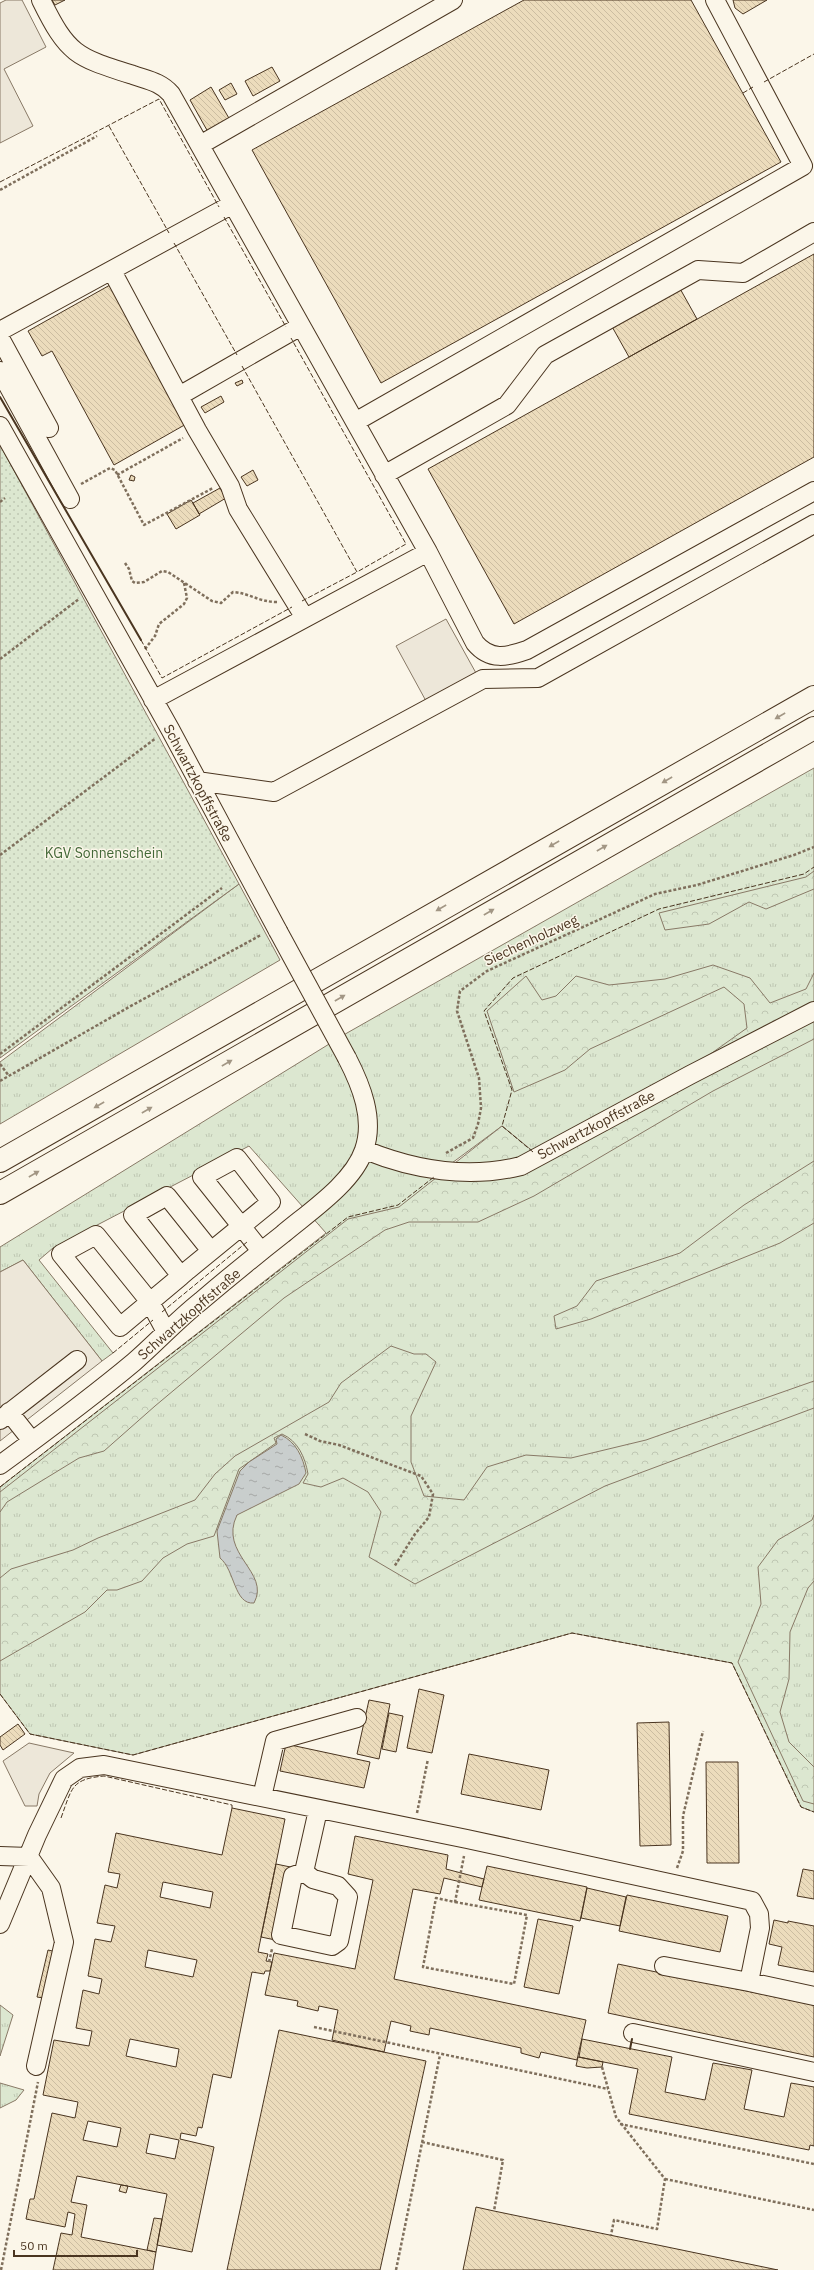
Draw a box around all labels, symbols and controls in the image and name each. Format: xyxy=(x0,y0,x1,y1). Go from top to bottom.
one-way arrow xyxy=(774,713,786,719)
street label: Schwartzkopffstraße xyxy=(159,721,237,845)
one-way arrow xyxy=(661,777,673,784)
one-way arrow xyxy=(548,841,560,848)
park label: KGV Sonnenschein xyxy=(45,844,163,862)
one-way arrow xyxy=(596,845,608,852)
one-way arrow xyxy=(435,905,447,912)
one-way arrow xyxy=(483,909,495,916)
street label: Siechenholzweg xyxy=(481,910,581,970)
one-way arrow xyxy=(334,994,346,1001)
one-way arrow xyxy=(221,1060,233,1067)
street label: Schwartzkopffstraße xyxy=(534,1086,658,1164)
one-way arrow xyxy=(93,1101,105,1108)
one-way arrow xyxy=(141,1106,153,1113)
one-way arrow xyxy=(28,1170,40,1177)
street label: Schwartzkopffstraße xyxy=(134,1264,244,1364)
scale bar xyxy=(14,2232,137,2258)
text: 50 m xyxy=(20,2238,48,2253)

